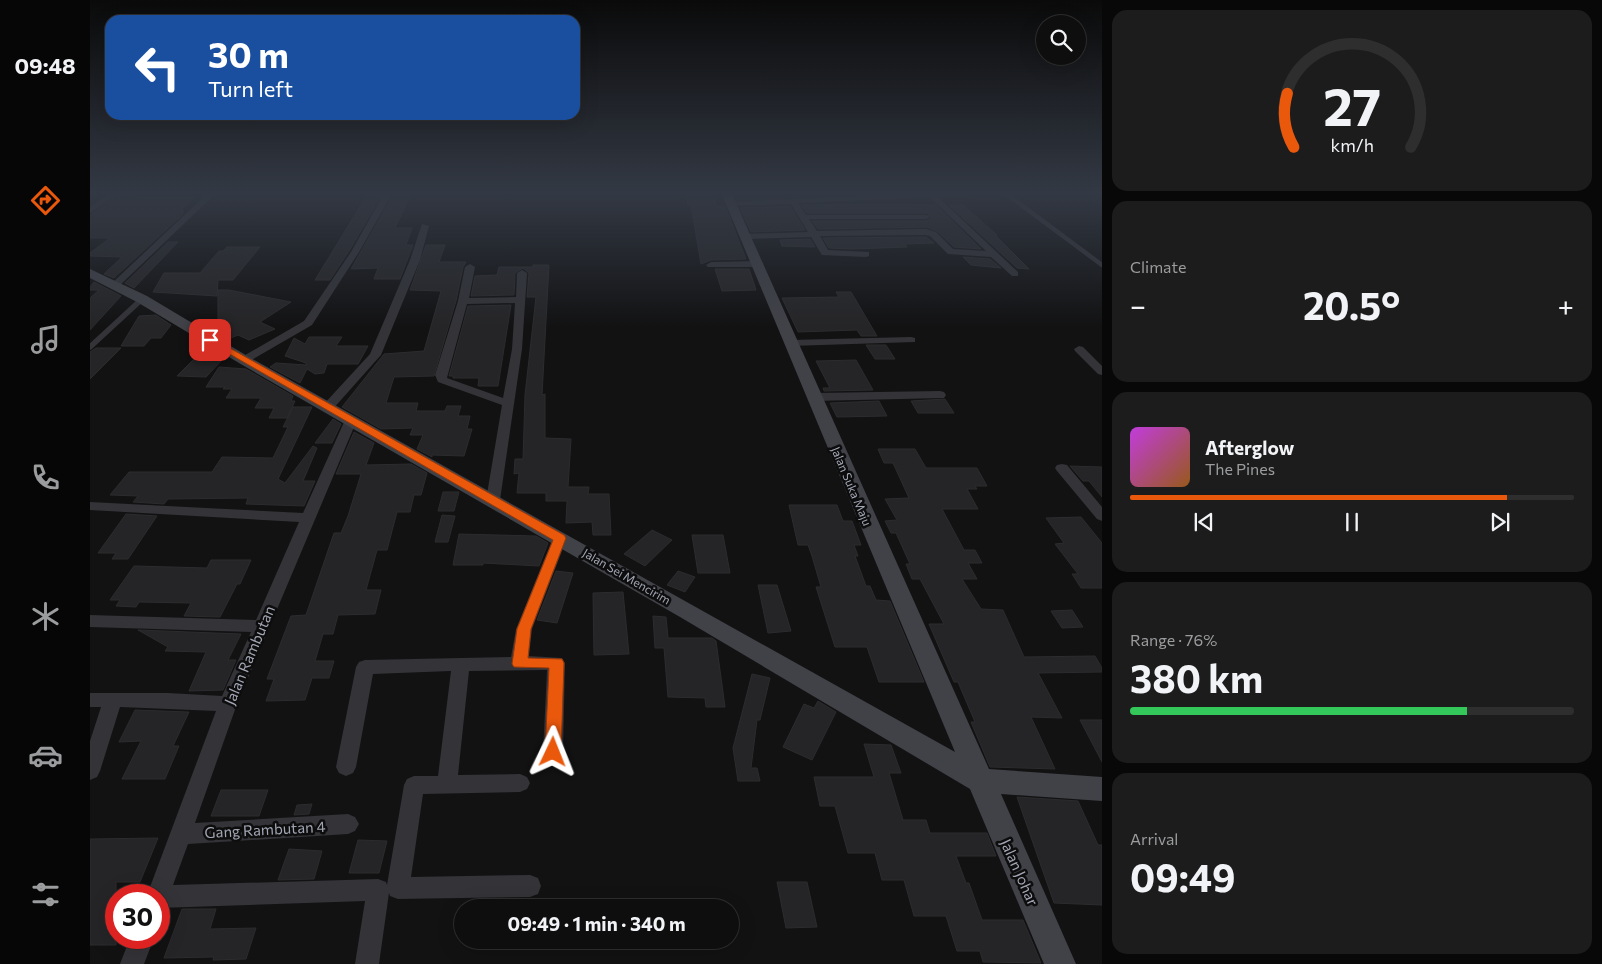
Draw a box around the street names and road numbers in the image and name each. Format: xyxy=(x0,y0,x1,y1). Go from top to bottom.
street label: Jalan Suka Maju xyxy=(828,444,875,528)
street label: Jalan Sei Mencirim xyxy=(580,545,673,608)
street label: Jalan Rambutan xyxy=(220,603,278,707)
street label: Gang Rambutan 4 xyxy=(204,817,326,841)
street label: Jalan Johar xyxy=(997,836,1043,908)

